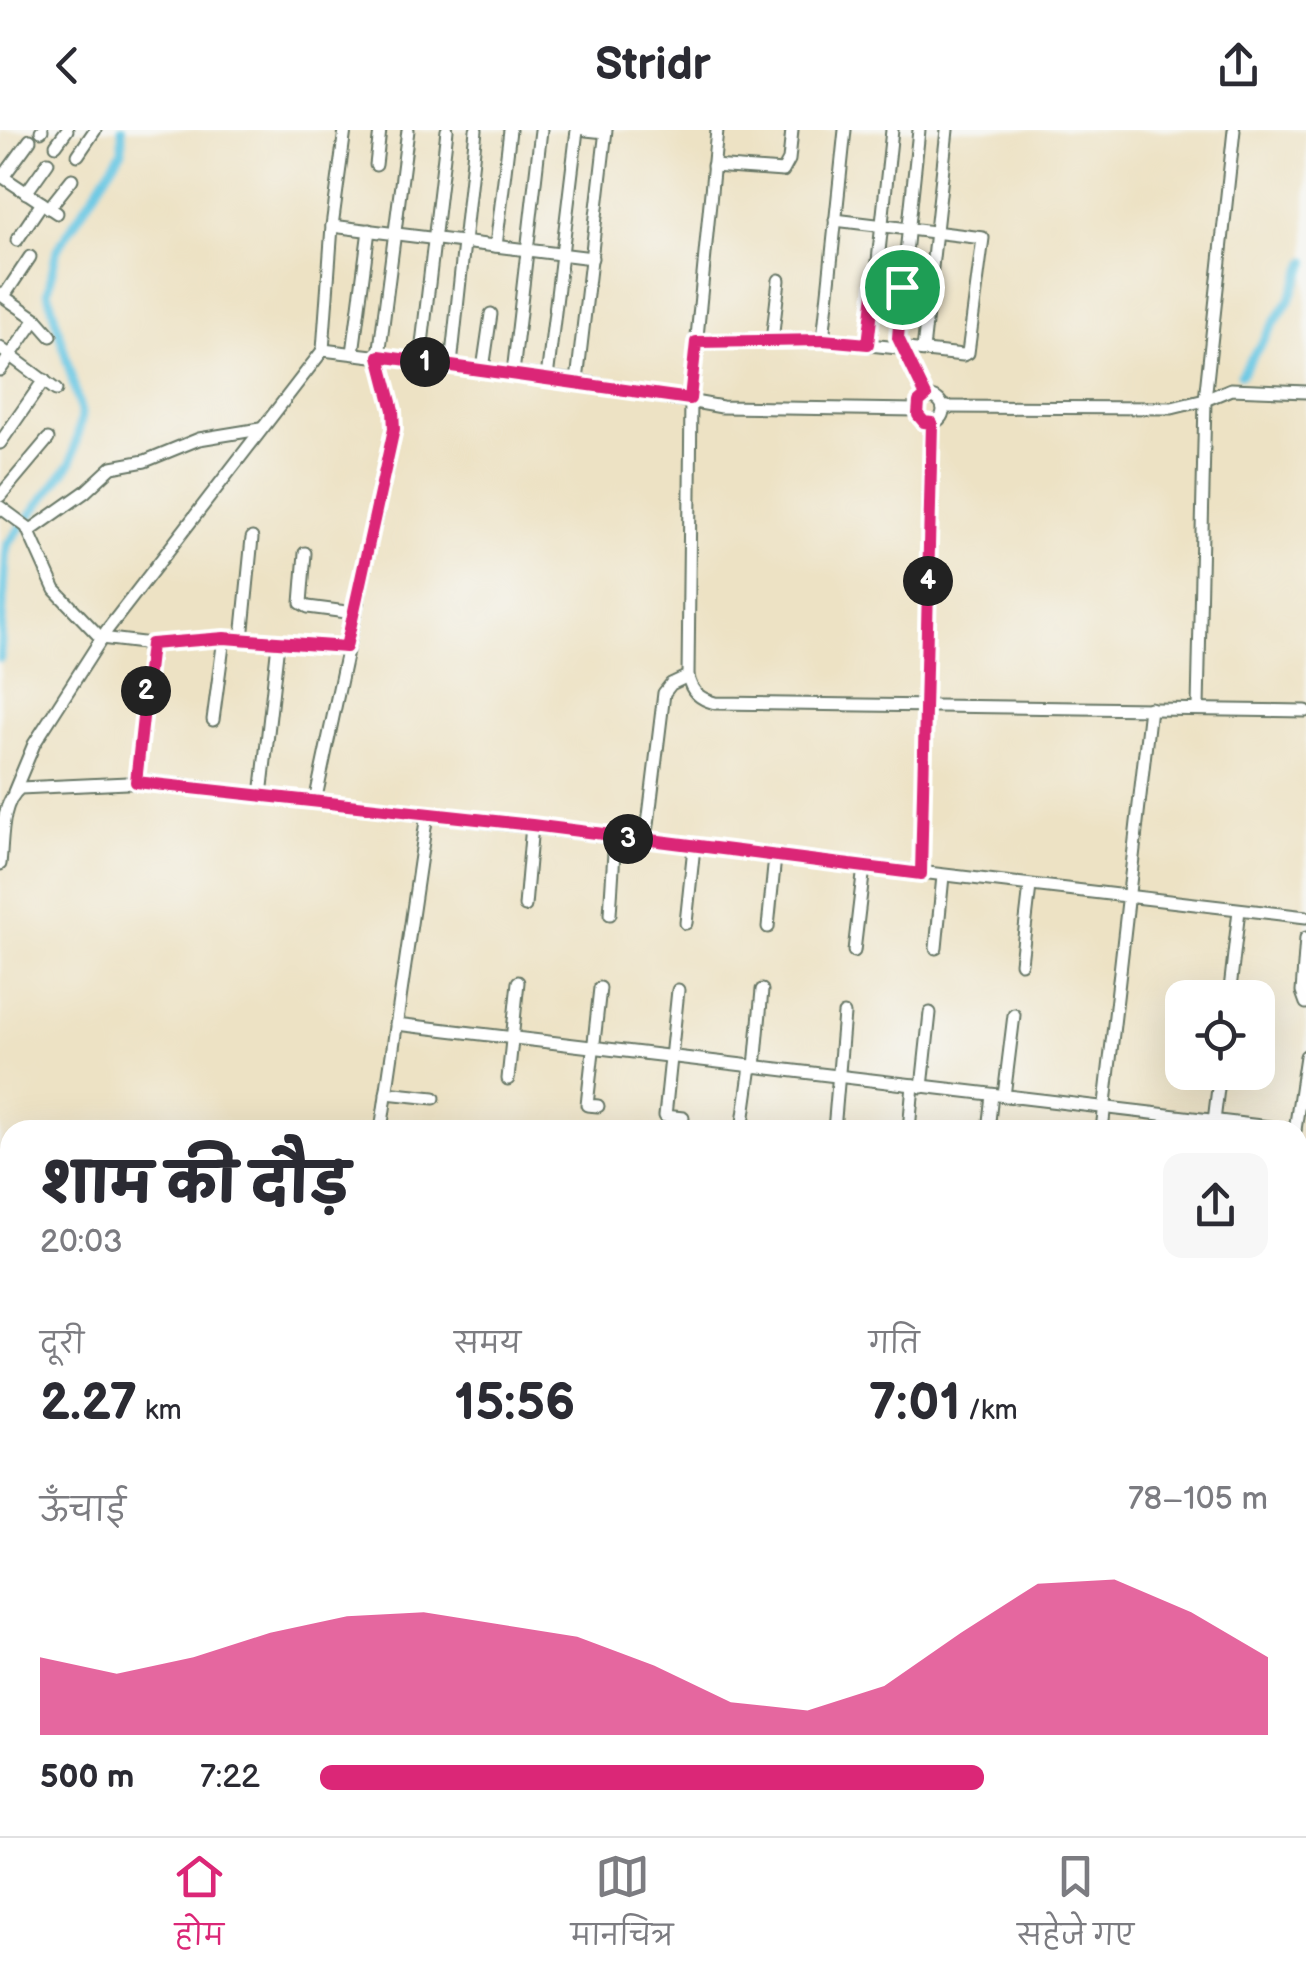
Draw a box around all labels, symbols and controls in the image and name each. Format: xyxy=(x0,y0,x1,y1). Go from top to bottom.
icon: back xyxy=(40,38,95,93)
text: Stridr xyxy=(595,38,711,93)
icon: share xyxy=(1211,38,1266,93)
pin xyxy=(860,245,945,330)
icon: arrive xyxy=(875,260,930,315)
pin: 1 xyxy=(400,337,450,387)
text: 1 xyxy=(419,345,431,378)
pin: 4 xyxy=(903,556,953,606)
text: 4 xyxy=(920,564,936,597)
pin: 2 xyxy=(121,666,171,716)
text: 2 xyxy=(138,674,154,707)
pin: 3 xyxy=(603,814,653,864)
text: 3 xyxy=(620,822,636,855)
map controls xyxy=(1165,980,1275,1090)
button: locate xyxy=(1165,980,1275,1090)
text: शाम की दौड़ xyxy=(40,1152,349,1219)
button: share xyxy=(1163,1153,1268,1258)
text: 20:03 xyxy=(40,1223,123,1262)
text: दूरी xyxy=(40,1328,84,1361)
text: समय xyxy=(454,1328,521,1361)
text: गति xyxy=(869,1328,920,1361)
text: 2.27 xyxy=(40,1374,137,1434)
text: 15:56 xyxy=(454,1374,575,1434)
text: 7:01 xyxy=(869,1374,960,1434)
text: km xyxy=(137,1394,182,1427)
text: /km xyxy=(960,1394,1018,1427)
text: 78–105 m xyxy=(1128,1480,1268,1519)
text: ऊँचाई xyxy=(40,1492,126,1531)
text: 500 m xyxy=(40,1758,134,1797)
text: 7:22 xyxy=(200,1758,260,1797)
tab: होम xyxy=(172,1849,227,1966)
tab: मानचित्र xyxy=(571,1849,674,1966)
tab: सहेजे गए xyxy=(1017,1849,1134,1966)

